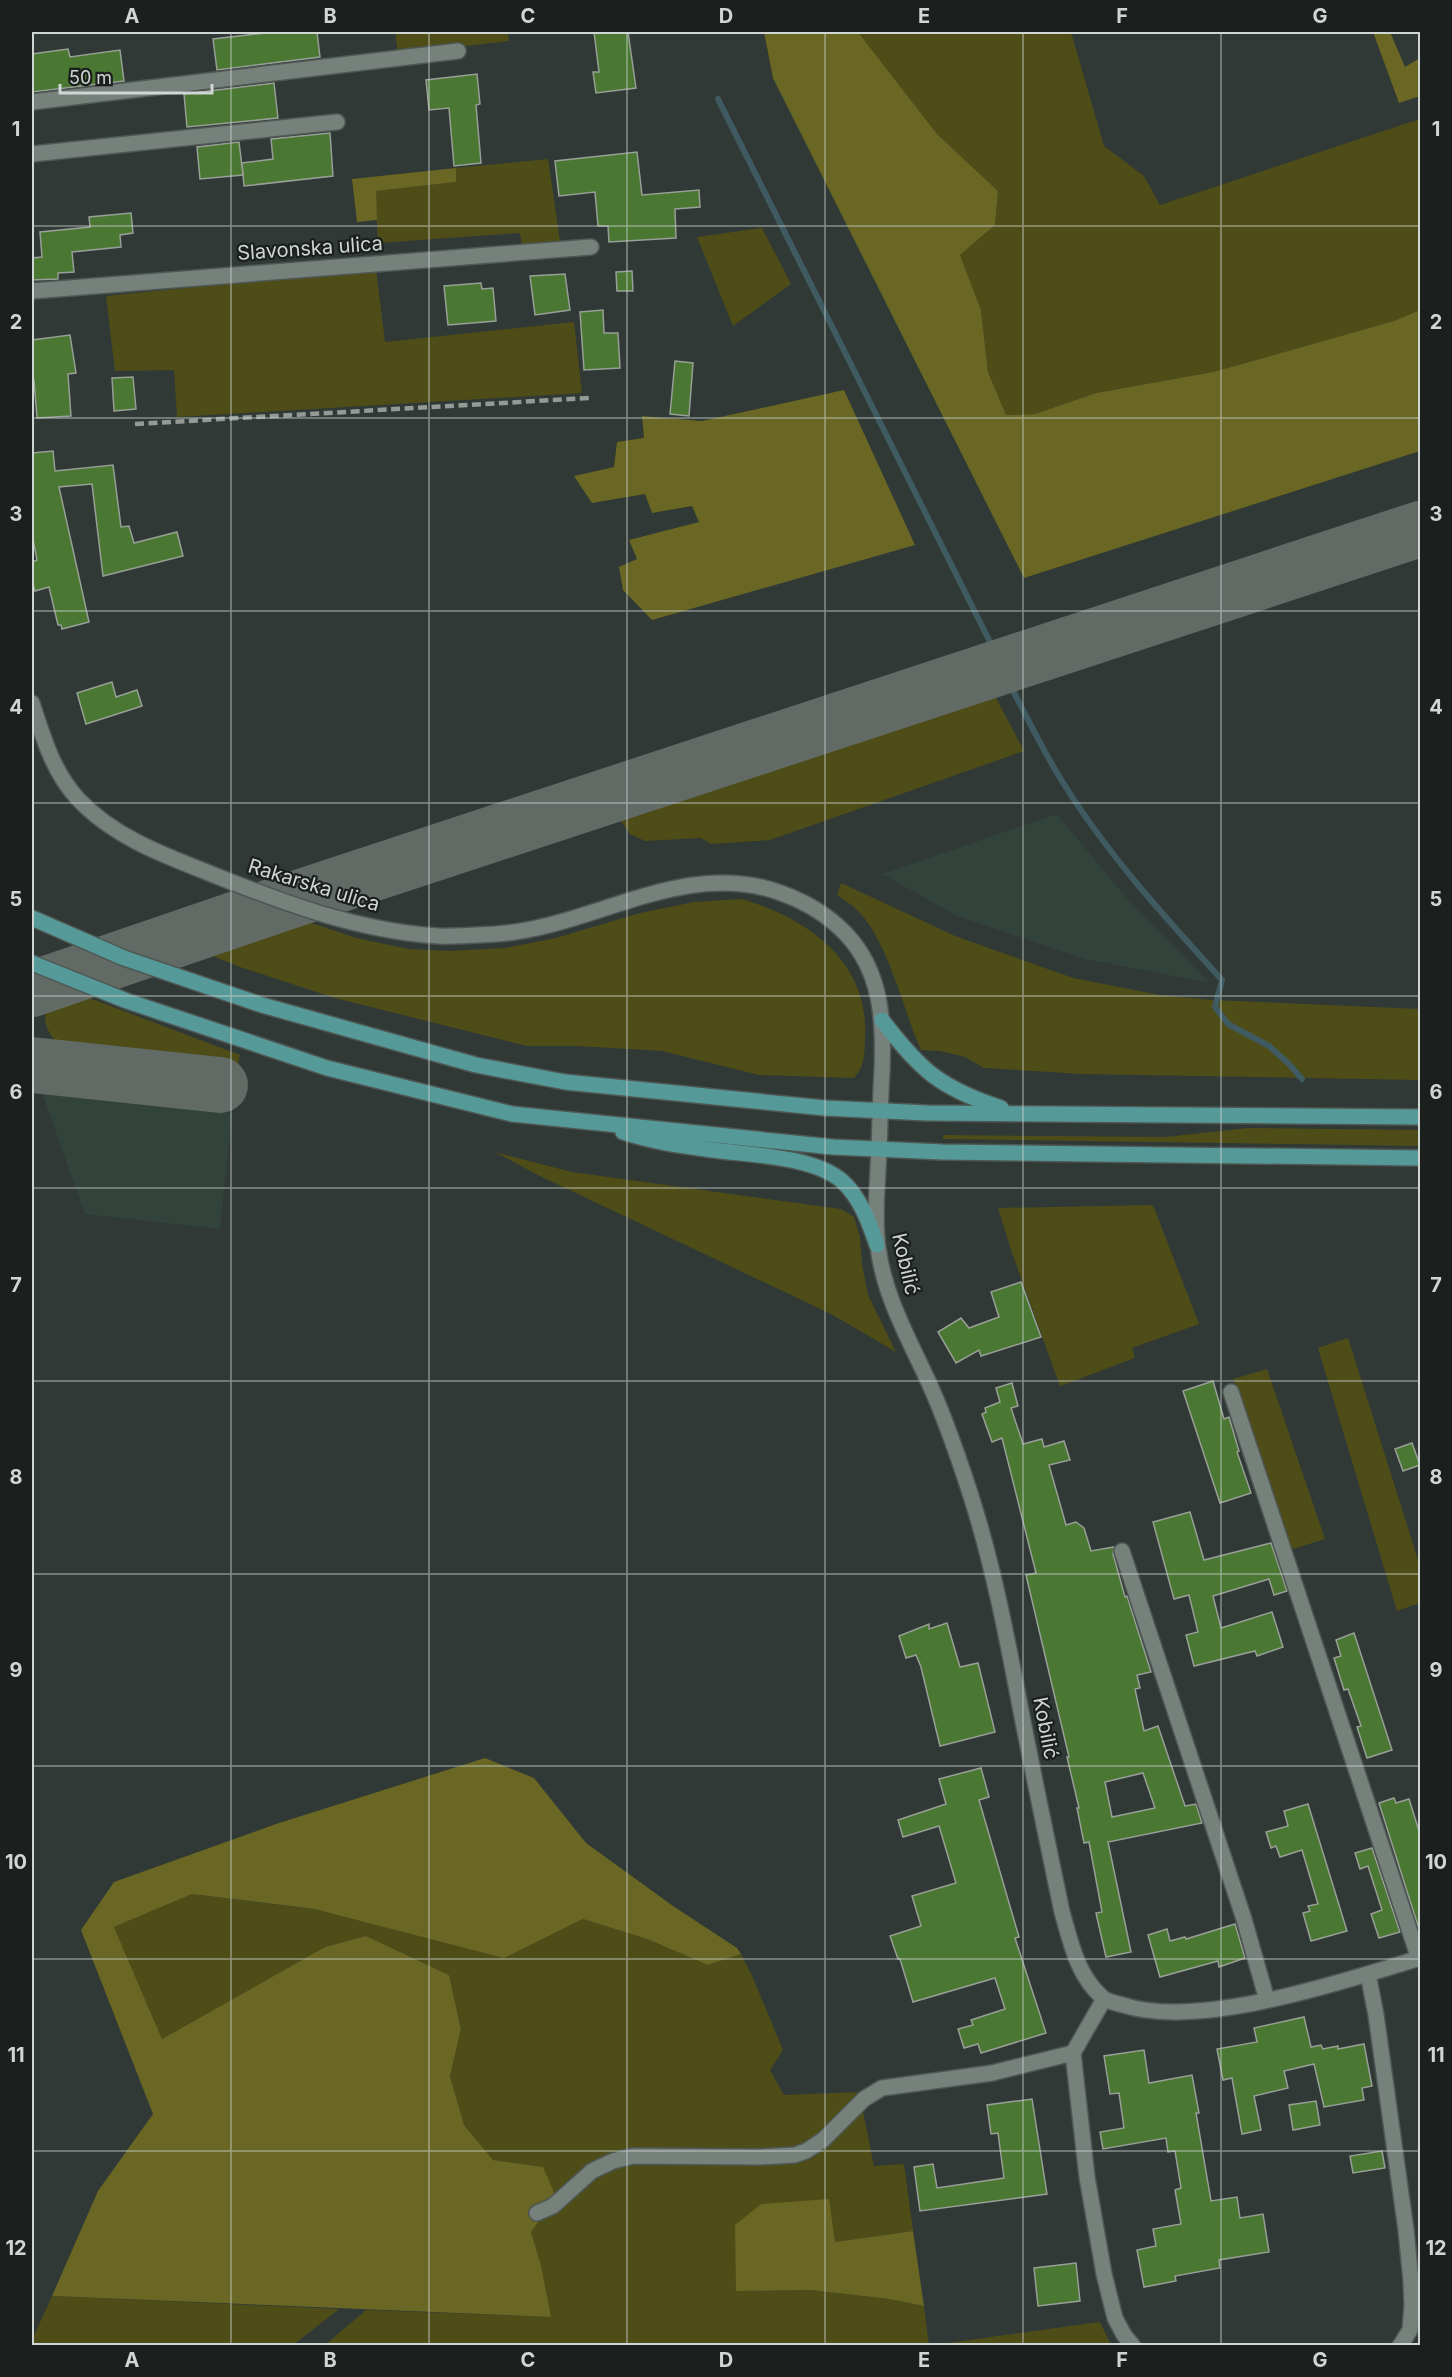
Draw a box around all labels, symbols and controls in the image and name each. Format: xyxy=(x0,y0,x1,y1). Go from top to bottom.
text: A xyxy=(125,4,140,28)
text: B xyxy=(323,4,337,28)
text: C xyxy=(521,4,535,28)
text: D xyxy=(719,4,733,28)
text: E xyxy=(918,4,930,28)
text: F xyxy=(1116,4,1128,28)
text: G xyxy=(1312,4,1328,28)
scale bar xyxy=(60,57,212,95)
text: 50 m xyxy=(69,67,112,88)
text: 1 xyxy=(12,117,20,141)
text: 1 xyxy=(1432,117,1440,141)
street label: Slavonska ulica xyxy=(236,231,384,265)
text: 2 xyxy=(10,310,22,334)
text: 2 xyxy=(1430,310,1442,334)
text: 3 xyxy=(10,502,22,526)
text: 3 xyxy=(1430,502,1442,526)
text: 4 xyxy=(9,695,23,719)
text: 4 xyxy=(1429,695,1443,719)
street label: Rakarska ulica xyxy=(245,854,383,916)
text: 5 xyxy=(10,887,22,911)
text: 5 xyxy=(1430,887,1442,911)
text: 6 xyxy=(10,1080,23,1104)
text: 6 xyxy=(1430,1080,1443,1104)
street label: Kobilić xyxy=(887,1231,925,1297)
text: 7 xyxy=(10,1273,22,1297)
text: 7 xyxy=(1430,1273,1442,1297)
text: 8 xyxy=(9,1465,23,1489)
text: 8 xyxy=(1429,1465,1443,1489)
text: 9 xyxy=(10,1658,23,1682)
text: 9 xyxy=(1430,1658,1443,1682)
street label: Kobilić xyxy=(1028,1695,1064,1761)
text: 10 xyxy=(5,1850,27,1874)
text: 10 xyxy=(1425,1850,1447,1874)
text: 11 xyxy=(7,2043,25,2067)
text: 11 xyxy=(1427,2043,1445,2067)
text: 12 xyxy=(5,2236,27,2260)
text: 12 xyxy=(1425,2236,1447,2260)
text: A xyxy=(125,2348,140,2372)
text: B xyxy=(323,2348,337,2372)
text: C xyxy=(521,2348,535,2372)
text: D xyxy=(719,2348,733,2372)
text: E xyxy=(918,2348,930,2372)
text: F xyxy=(1116,2348,1128,2372)
text: G xyxy=(1312,2348,1328,2372)

